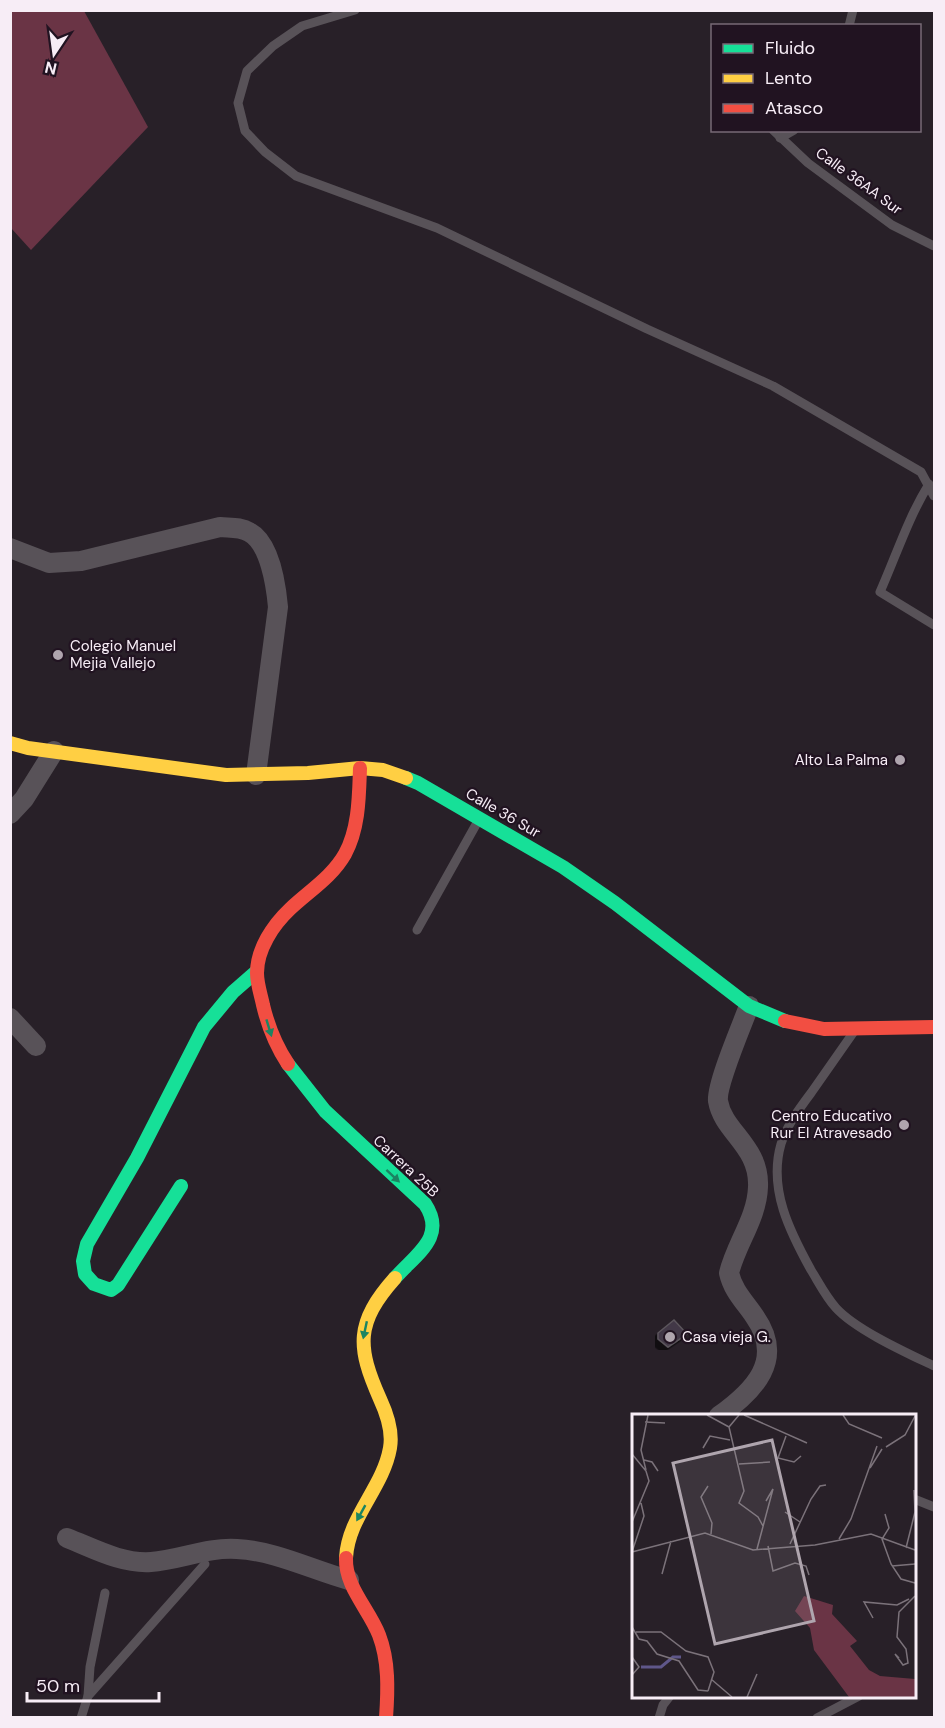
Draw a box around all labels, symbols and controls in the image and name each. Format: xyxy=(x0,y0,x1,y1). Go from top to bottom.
north arrow xyxy=(24,24,84,84)
legend xyxy=(711,24,921,132)
text: Fluido xyxy=(765,36,815,60)
text: N xyxy=(43,57,59,80)
text: Lento xyxy=(765,66,812,90)
text: Atasco xyxy=(765,96,823,120)
street label: Calle 36AA Sur xyxy=(812,143,907,219)
place label: Colegio Manuel Mejia Vallejo xyxy=(70,636,176,673)
marker: Colegio Manuel Mejia Vallejo xyxy=(51,648,65,662)
place label: Alto La Palma xyxy=(795,750,888,770)
marker: Alto La Palma xyxy=(893,753,907,767)
street label: Calle 36 Sur xyxy=(462,784,544,843)
one-way arrow xyxy=(265,1019,274,1037)
place label: Centro Educativo Rur El Atravesado xyxy=(770,1106,892,1143)
marker: Centro Educativo Rur El Atravesado xyxy=(897,1118,911,1132)
street label: Carrera 25B xyxy=(369,1130,443,1202)
one-way arrow xyxy=(385,1168,399,1182)
one-way arrow xyxy=(360,1321,369,1340)
place label: Casa vieja G. xyxy=(682,1327,771,1347)
marker: Casa vieja G. xyxy=(663,1330,677,1344)
inset map xyxy=(632,1414,915,1698)
one-way arrow xyxy=(356,1504,366,1521)
scale bar xyxy=(27,1665,159,1703)
text: 50 m xyxy=(36,1674,80,1698)

